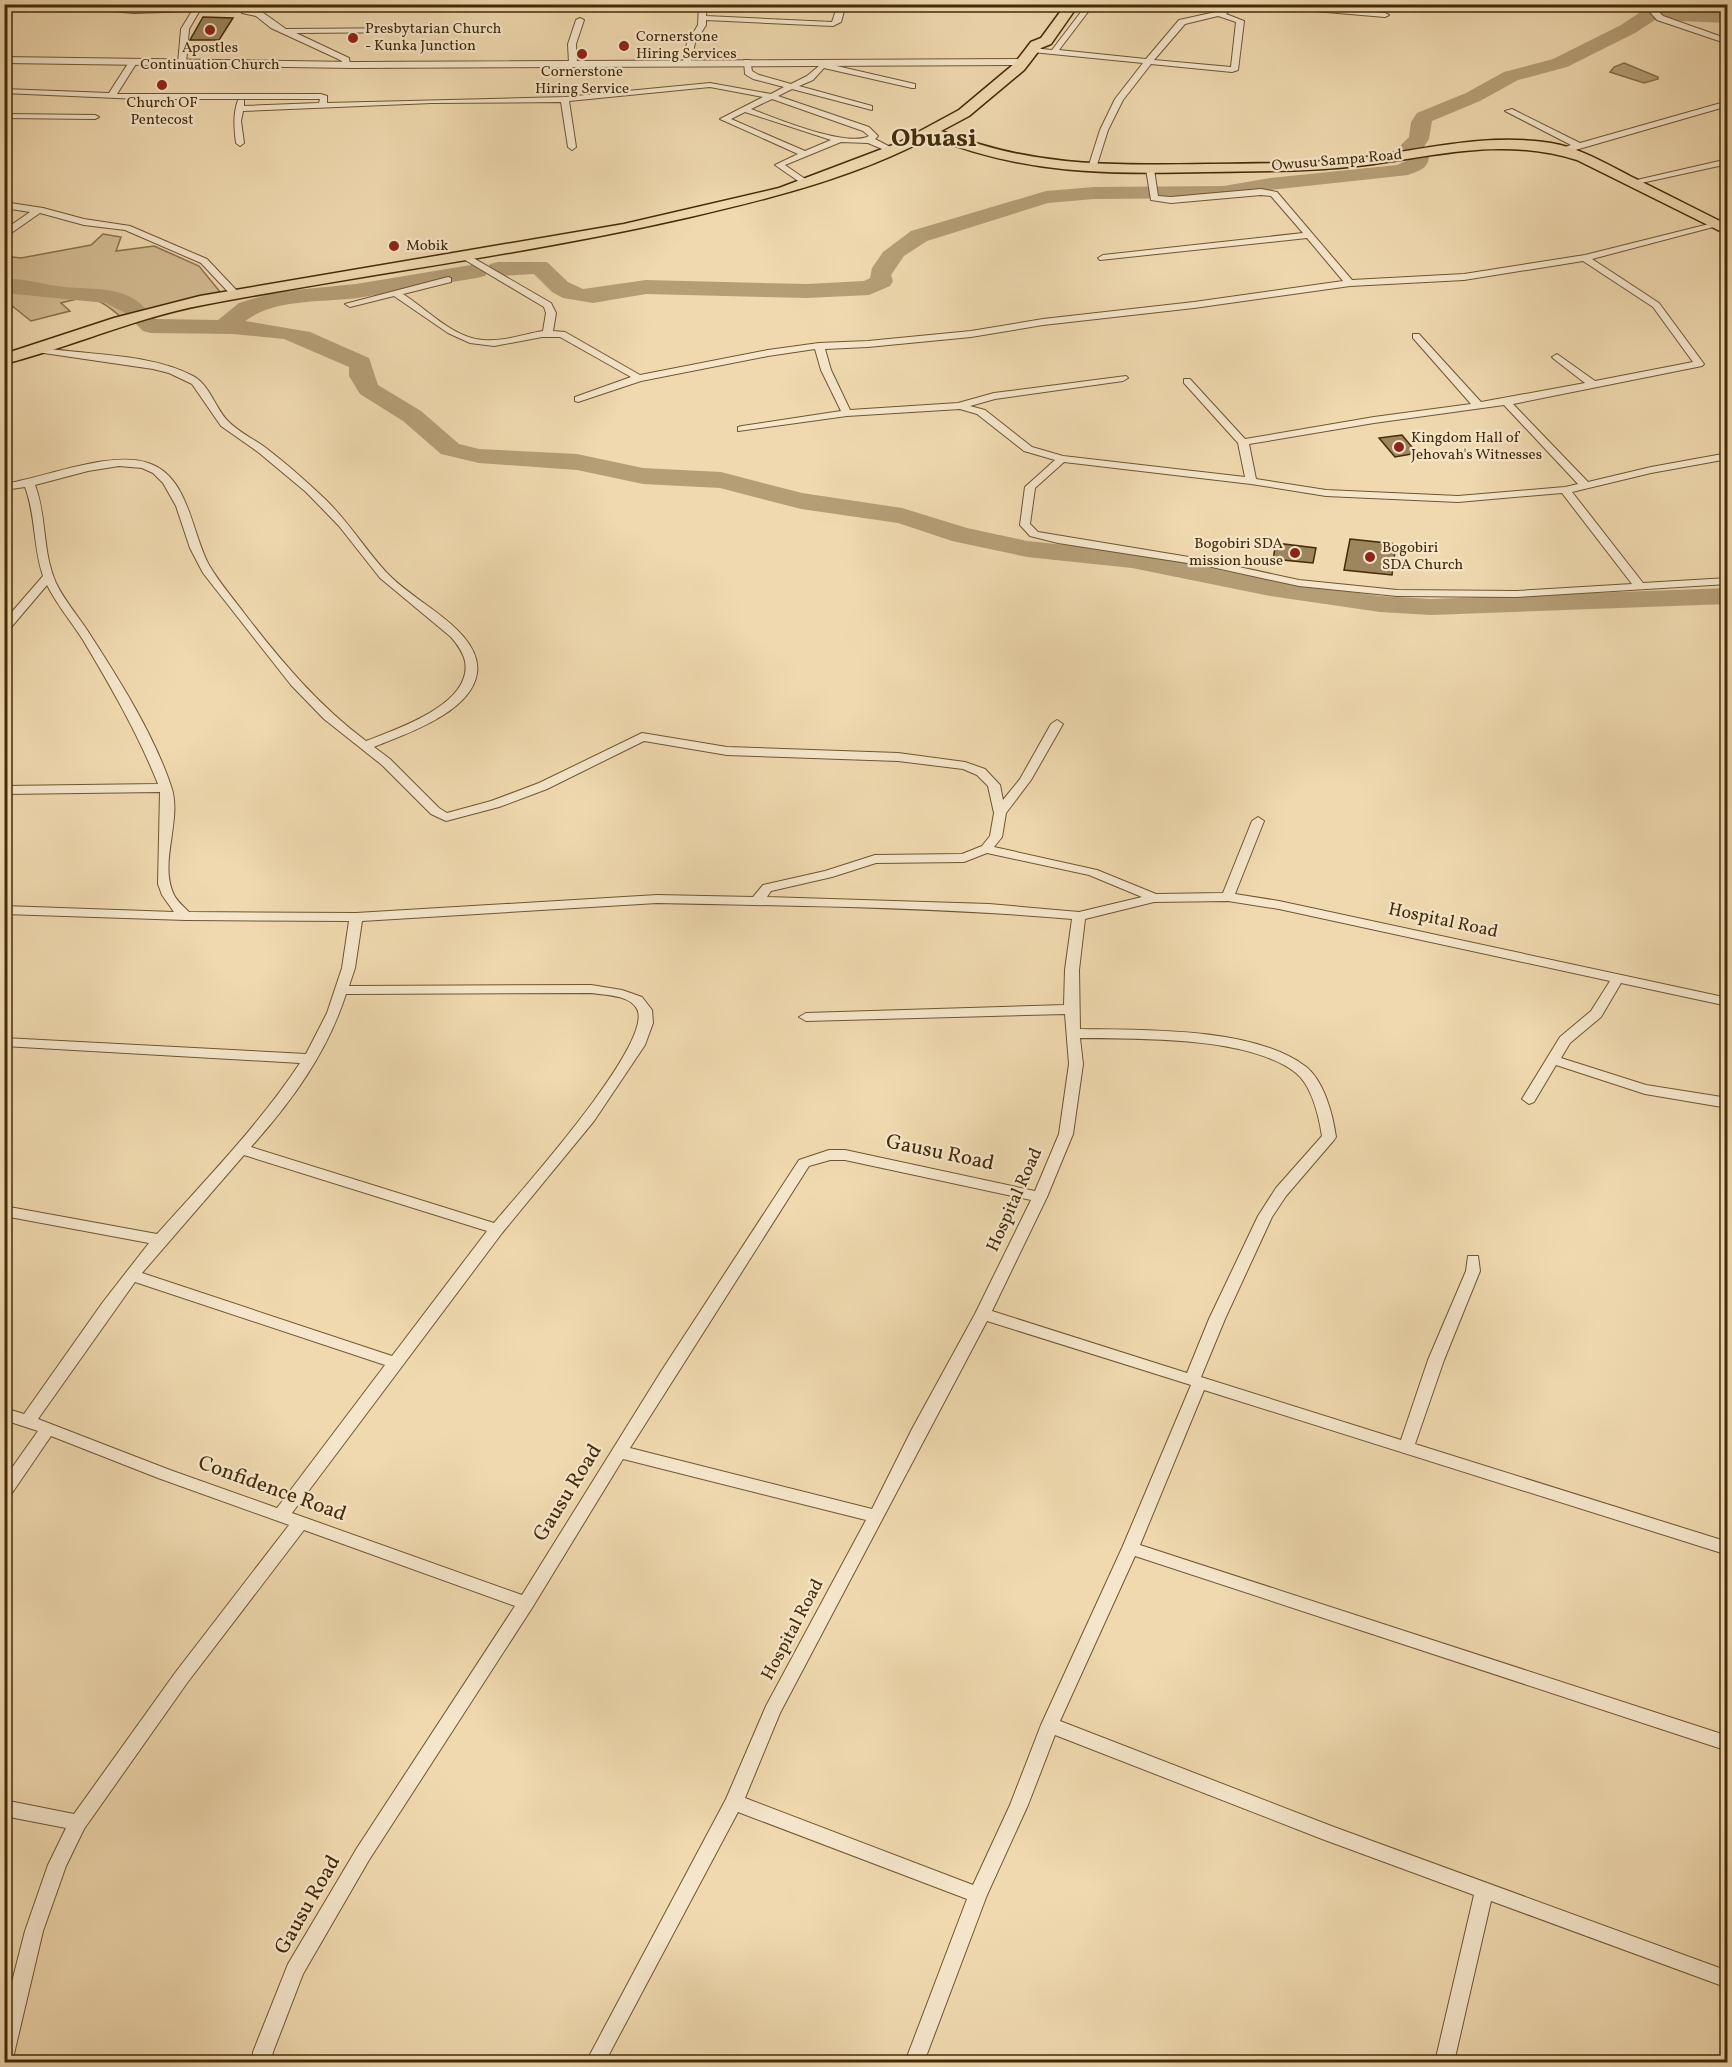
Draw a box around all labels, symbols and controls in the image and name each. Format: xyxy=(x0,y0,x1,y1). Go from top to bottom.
place label: Presbytarian Church - Kunka Junction xyxy=(365,19,501,57)
marker: Apostles Continuation Church xyxy=(203,23,217,37)
place label: Cornerstone Hiring Services xyxy=(636,27,737,65)
marker: Presbytarian Church - Kunka Junction xyxy=(346,31,360,45)
place label: Apostles Continuation Church xyxy=(140,38,280,76)
marker: Cornerstone Hiring Services xyxy=(617,39,631,53)
marker: Cornerstone Hiring Service xyxy=(575,47,589,61)
place label: Cornerstone Hiring Service xyxy=(535,62,629,100)
marker: Church OF Pentecost xyxy=(155,78,169,92)
place label: Church OF Pentecost xyxy=(126,93,198,131)
district label: Obuasi xyxy=(891,121,977,157)
street label: Owusu Sampa Road xyxy=(1271,145,1403,177)
place label: Mobik xyxy=(406,236,448,257)
marker: Mobik xyxy=(387,239,401,253)
place label: Kingdom Hall of Jehovah's Witnesses xyxy=(1411,428,1542,466)
marker: Kingdom Hall of Jehovah's Witnesses xyxy=(1392,440,1406,454)
place label: Bogobiri SDA mission house xyxy=(1189,534,1283,572)
place label: Bogobiri SDA Church xyxy=(1382,538,1463,576)
marker: Bogobiri SDA mission house xyxy=(1288,546,1302,560)
marker: Bogobiri SDA Church xyxy=(1363,550,1377,564)
street label: Hospital Road xyxy=(1386,897,1500,945)
street label: Gausu Road xyxy=(883,1127,997,1179)
street label: Hospital Road xyxy=(981,1144,1049,1256)
street label: Gausu Road xyxy=(527,1439,609,1547)
street label: Confidence Road xyxy=(194,1449,350,1529)
street label: Hospital Road xyxy=(756,1575,830,1685)
street label: Gausu Road xyxy=(268,1850,348,1960)

